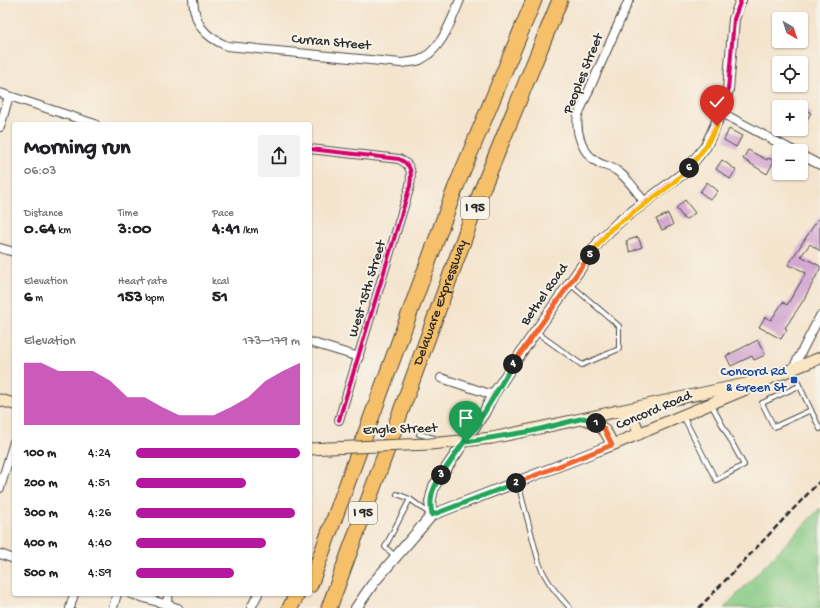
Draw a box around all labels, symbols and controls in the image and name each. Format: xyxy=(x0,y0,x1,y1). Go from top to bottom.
north arrow xyxy=(772,12,808,48)
map controls xyxy=(772,12,808,180)
street label: Peoples Street xyxy=(560,30,608,118)
street label: Curran Street xyxy=(291,31,372,55)
button: locate xyxy=(772,56,808,92)
pin xyxy=(700,85,734,126)
icon: check xyxy=(706,91,728,113)
button: + xyxy=(772,100,808,136)
button: share xyxy=(258,135,300,177)
text: Morning run xyxy=(24,136,130,162)
button: − xyxy=(772,144,808,180)
pin: 6 xyxy=(679,158,699,178)
text: 6 xyxy=(686,162,692,174)
text: 06:03 xyxy=(24,164,56,179)
road number: I 95 xyxy=(461,197,489,219)
text: Distance xyxy=(24,208,63,220)
text: Time xyxy=(118,208,138,220)
text: Pace xyxy=(212,208,234,220)
text: 0.64 xyxy=(24,220,56,240)
text: 3:00 xyxy=(118,220,151,240)
text: 4:41 xyxy=(212,220,240,240)
text: km xyxy=(56,225,71,237)
text: /km xyxy=(240,225,258,237)
street label: West 15th Street xyxy=(345,237,391,339)
street label: Delaware Expressway xyxy=(409,238,471,369)
pin: 5 xyxy=(580,245,600,265)
text: 5 xyxy=(587,249,593,261)
street label: Bethel Road xyxy=(517,259,574,330)
text: Elevation xyxy=(24,276,68,288)
text: Heart rate xyxy=(118,276,167,288)
text: kcal xyxy=(212,276,229,288)
text: 6 xyxy=(24,288,33,308)
text: 153 xyxy=(118,288,143,308)
text: 51 xyxy=(212,288,228,308)
text: m xyxy=(33,293,43,305)
text: bpm xyxy=(143,293,164,305)
text: Elevation xyxy=(24,334,76,349)
text: 173–179 m xyxy=(242,334,300,349)
pin: 4 xyxy=(503,354,523,374)
text: 4 xyxy=(510,358,516,370)
place label: Concord Rd & Green St xyxy=(720,364,788,397)
marker: Concord Rd & Green St xyxy=(789,375,799,385)
street label: Concord Road xyxy=(614,387,696,435)
pin xyxy=(449,401,483,442)
icon: arrive xyxy=(455,407,477,429)
pin: 1 xyxy=(586,413,606,433)
text: 1 xyxy=(594,417,598,429)
street label: Engle Street xyxy=(363,420,439,440)
text: 100 m xyxy=(24,446,56,461)
text: 4:24 xyxy=(88,446,111,461)
pin: 3 xyxy=(431,465,451,485)
text: 3 xyxy=(438,469,444,481)
pin: 2 xyxy=(506,473,526,493)
text: 200 m xyxy=(24,476,57,491)
text: 4:51 xyxy=(88,476,110,491)
text: 2 xyxy=(513,477,519,489)
road number: I 95 xyxy=(349,502,377,524)
text: 300 m xyxy=(24,506,58,521)
text: 4:26 xyxy=(88,506,111,521)
text: 400 m xyxy=(24,536,57,551)
text: 4:40 xyxy=(88,536,112,551)
text: 500 m xyxy=(24,566,58,581)
text: 4:59 xyxy=(88,566,112,581)

